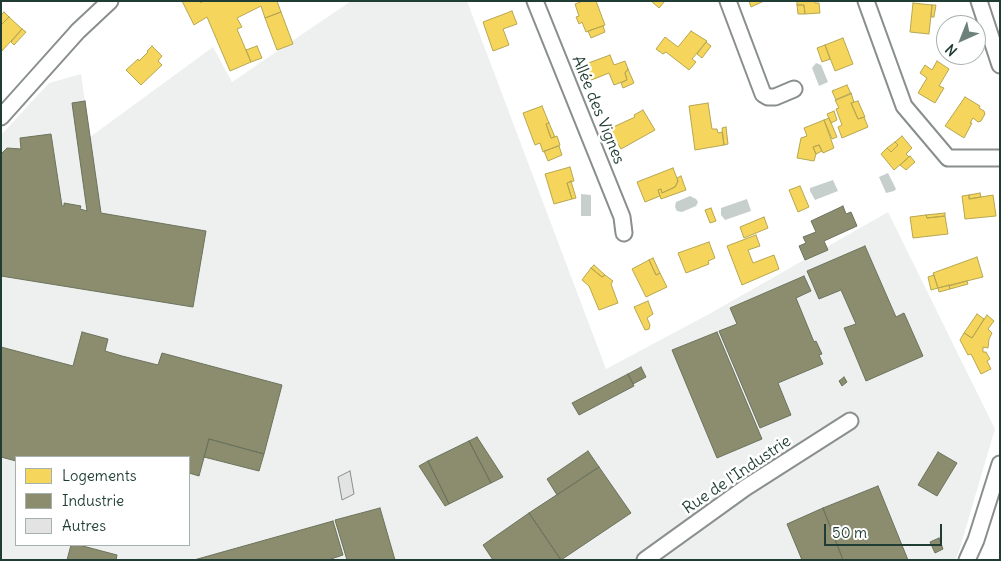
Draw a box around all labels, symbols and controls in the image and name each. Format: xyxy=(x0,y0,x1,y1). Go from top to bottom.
north arrow xyxy=(936,15,986,65)
text: N xyxy=(942,40,961,60)
street label: Allée des Vignes xyxy=(568,53,628,167)
street label: Rue de l'Industrie xyxy=(679,432,795,518)
legend xyxy=(15,456,190,546)
text: Logements xyxy=(62,466,137,485)
text: Industrie xyxy=(62,491,124,510)
scale bar xyxy=(826,514,944,546)
text: Autres xyxy=(62,516,106,535)
text: 50 m xyxy=(832,523,867,542)

